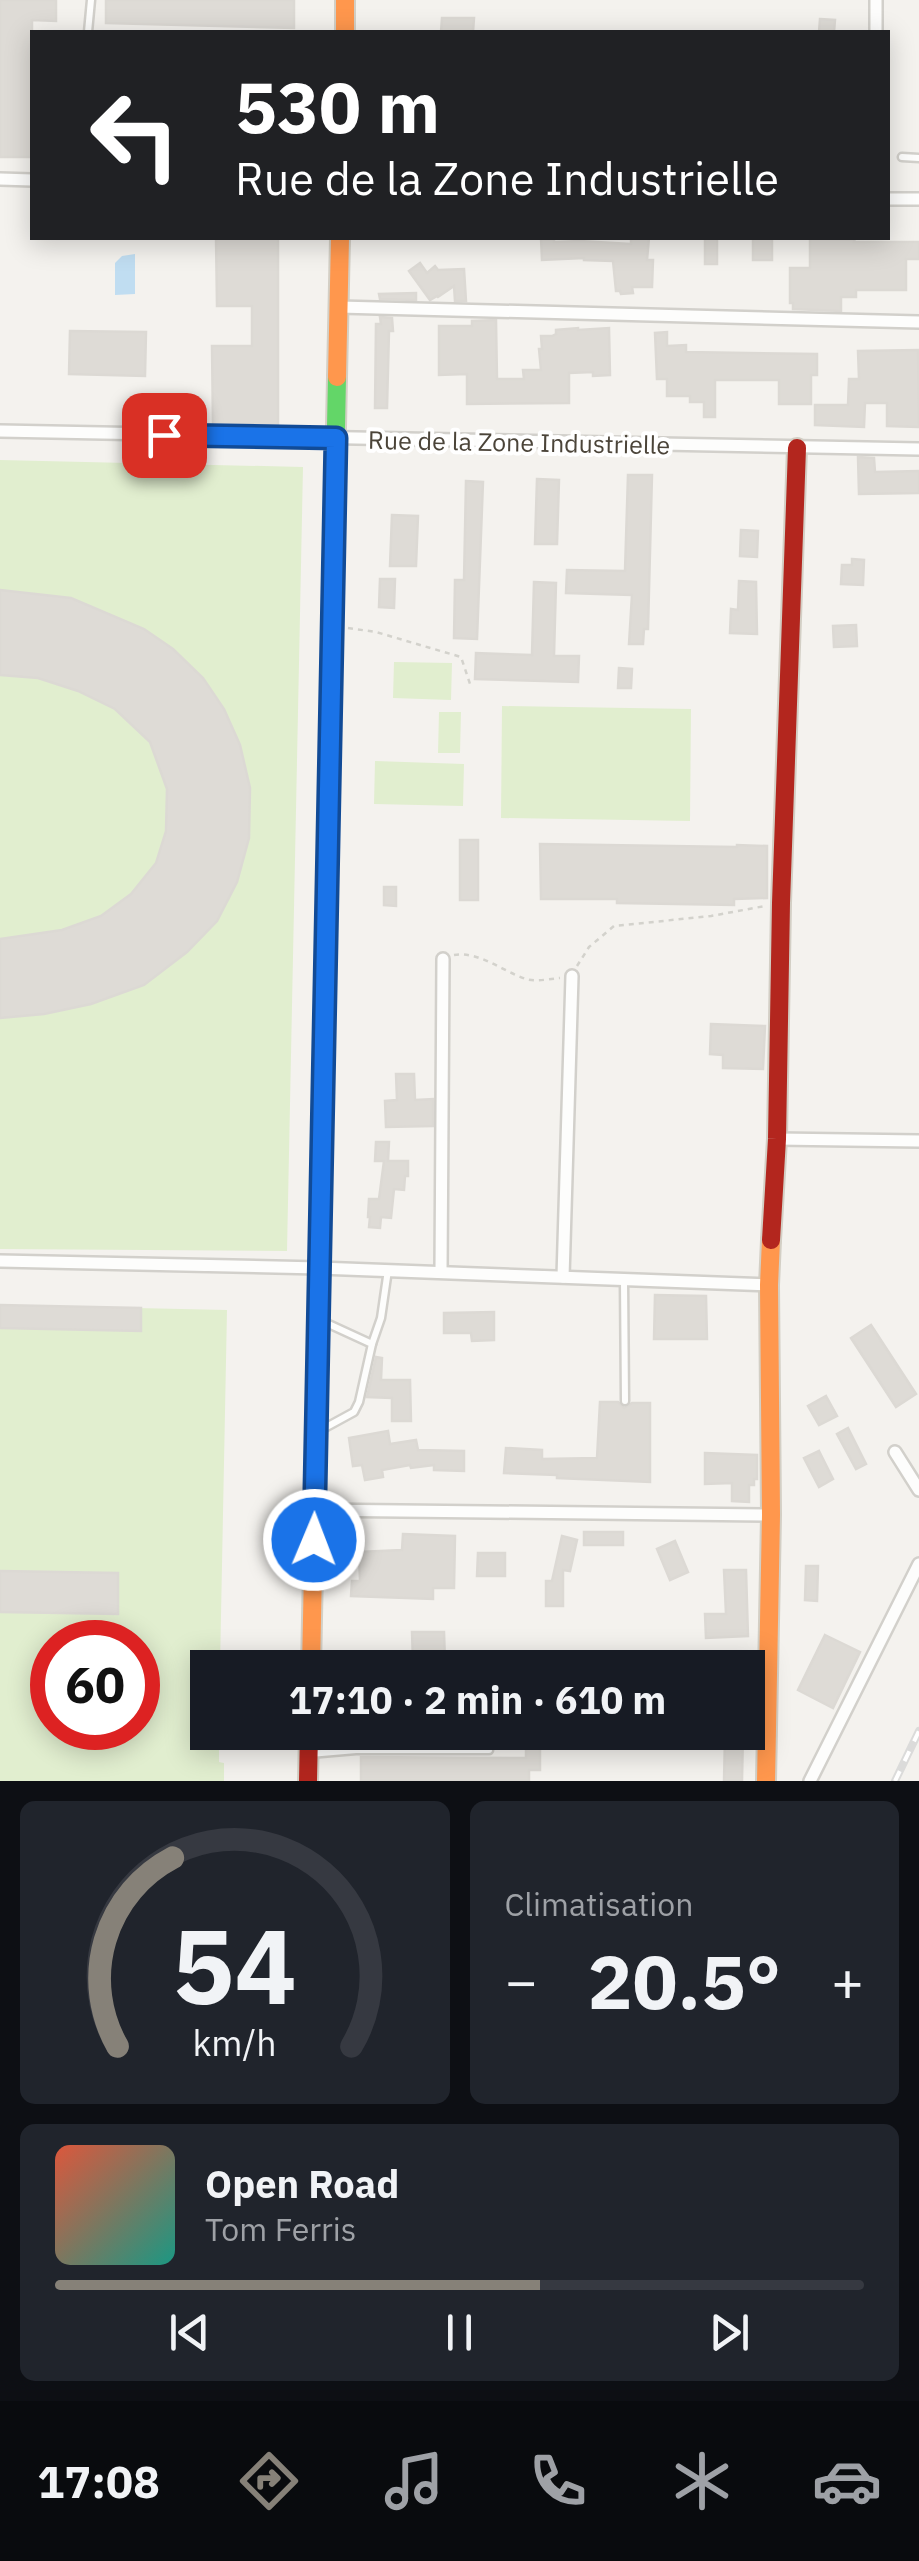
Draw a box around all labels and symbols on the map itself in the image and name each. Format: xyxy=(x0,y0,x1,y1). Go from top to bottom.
pin xyxy=(122,393,207,478)
street label: Rue de la Zone Industrielle xyxy=(368,423,670,461)
position arrow xyxy=(262,1488,366,1592)
speed limit sign: 60 xyxy=(30,1620,160,1750)

